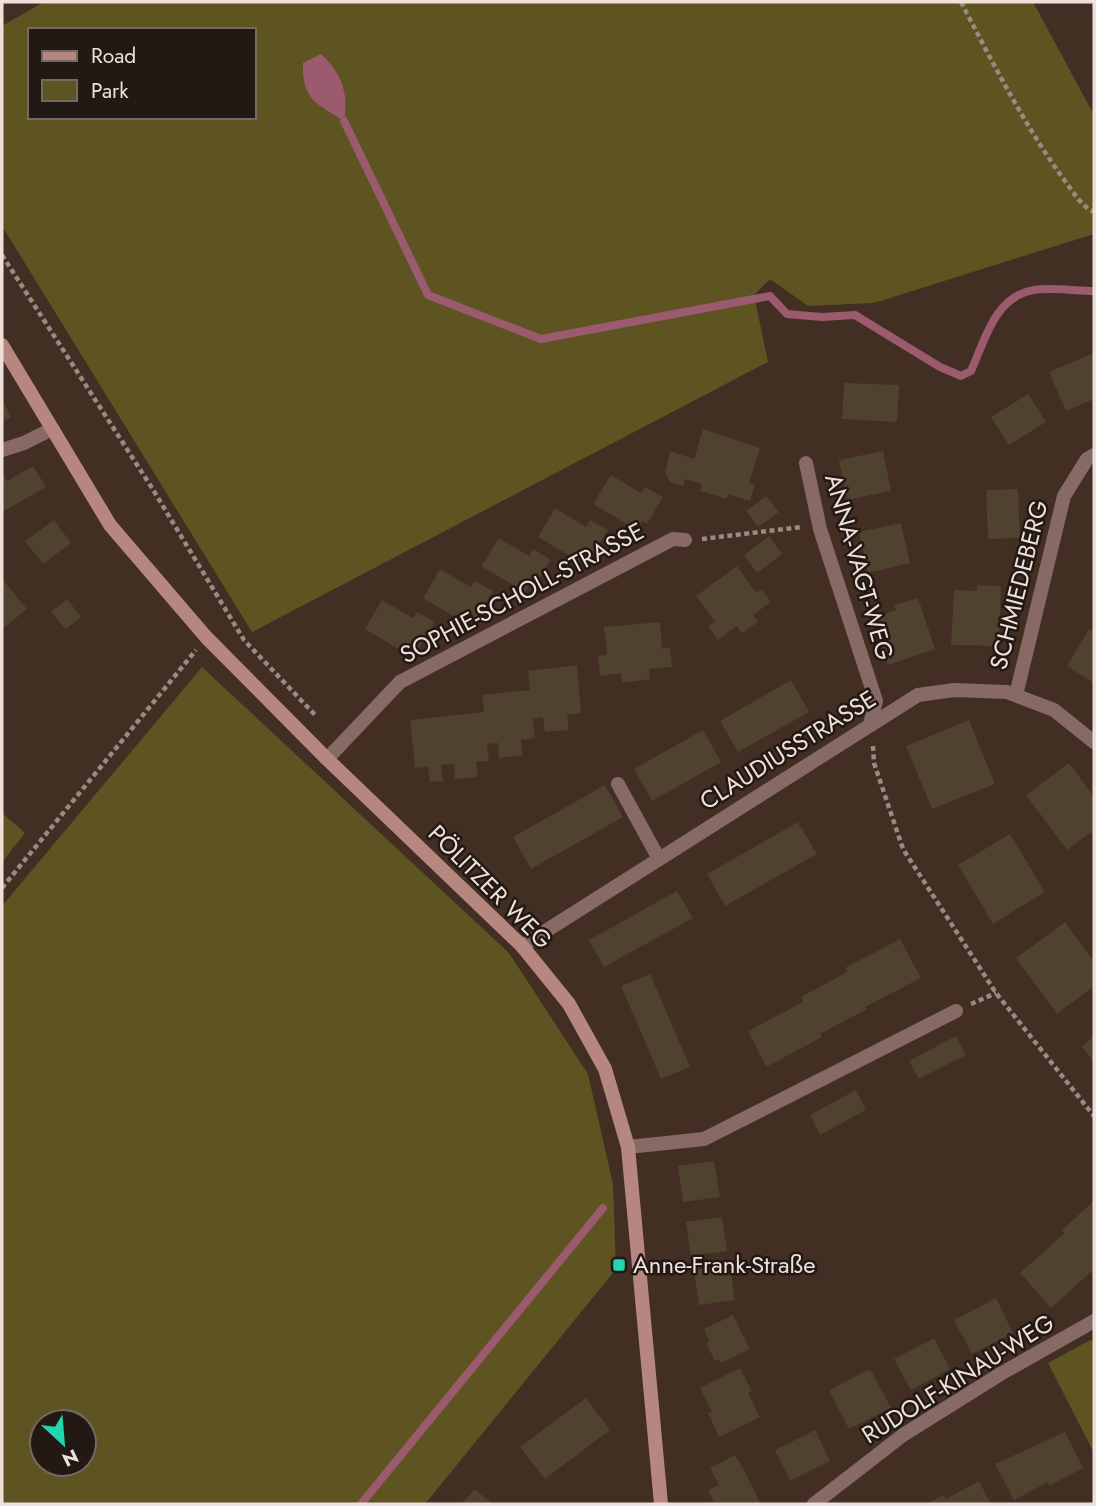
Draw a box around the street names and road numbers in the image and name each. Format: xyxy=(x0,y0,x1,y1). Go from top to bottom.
street label: ANNA-VAGT-WEG xyxy=(816,470,903,664)
street label: SCHMIEDEBERG xyxy=(981,497,1056,673)
street label: SOPHIE-SCHOLL-STRASSE xyxy=(393,513,650,672)
street label: CLAUDIUSSTRASSE xyxy=(693,681,883,818)
street label: PÖLITZER WEG xyxy=(420,817,560,957)
street label: RUDOLF-KINAU-WEG xyxy=(855,1305,1061,1452)

